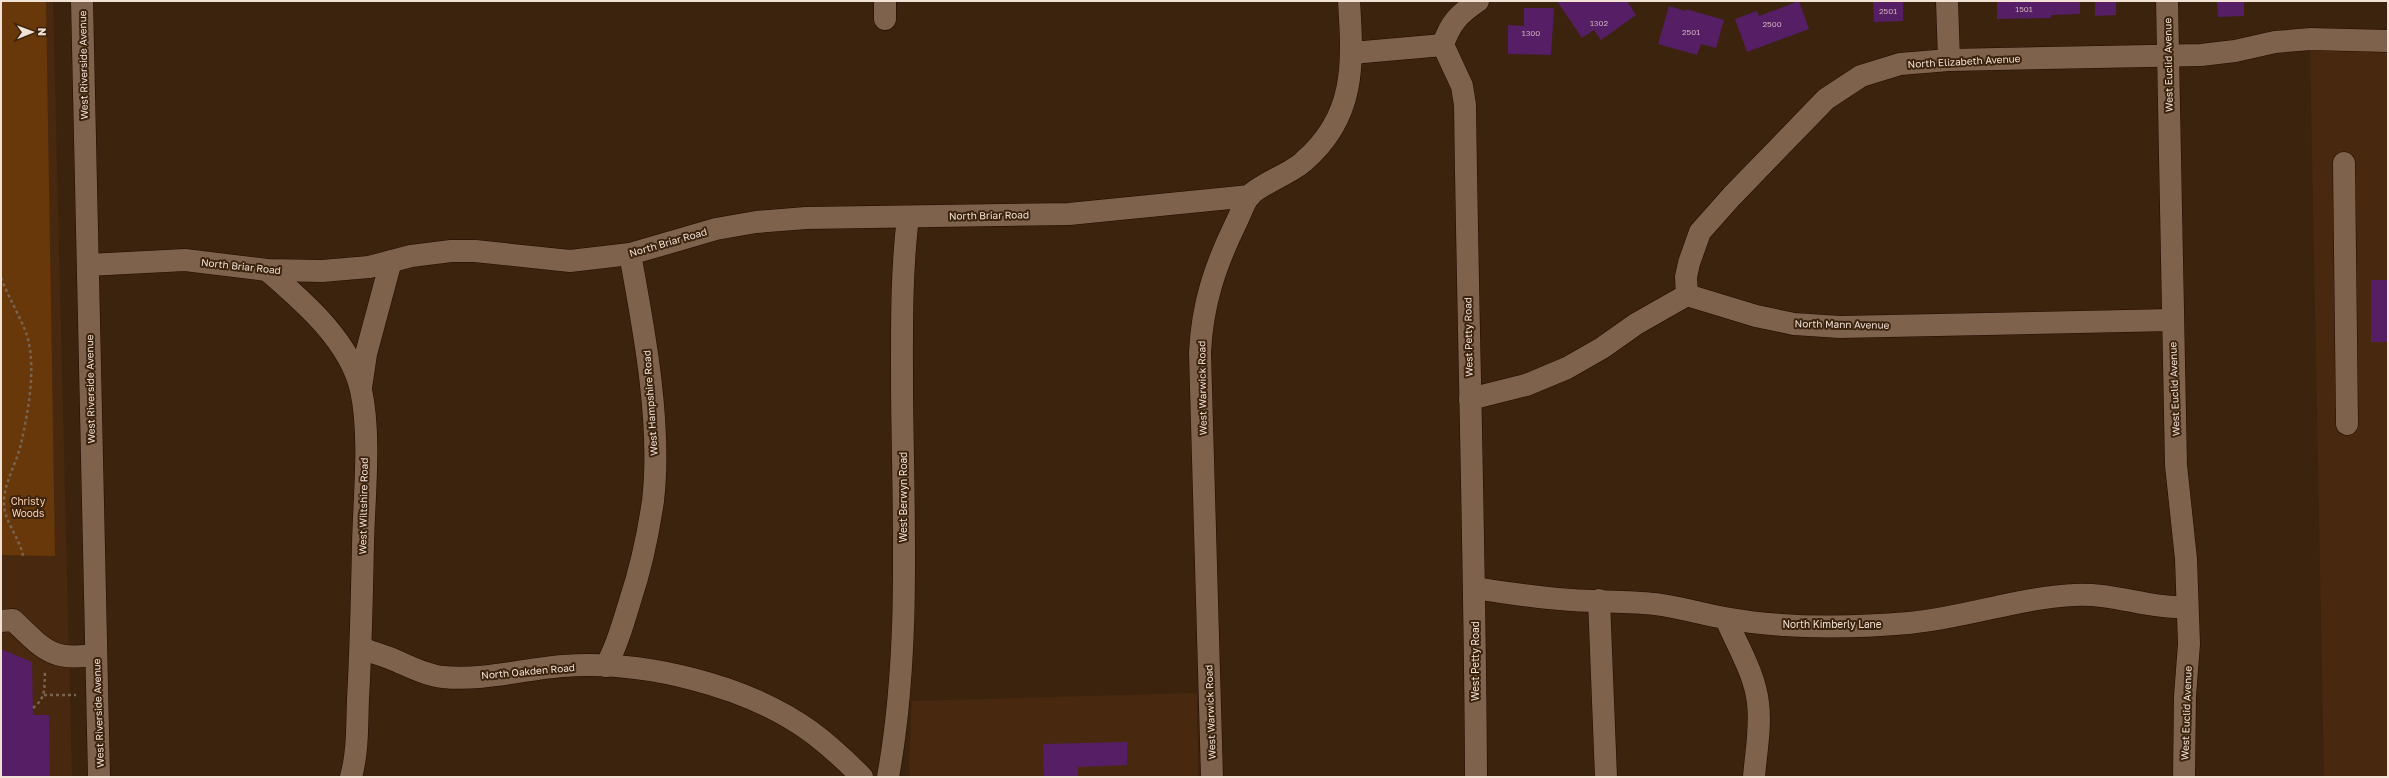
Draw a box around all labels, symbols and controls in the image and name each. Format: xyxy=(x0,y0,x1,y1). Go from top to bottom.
house number: 1501 xyxy=(2015,4,2033,14)
house number: 2501 xyxy=(1879,6,1897,16)
street label: West Riverside Avenue xyxy=(76,10,90,120)
north arrow xyxy=(12,12,52,52)
house number: 1302 xyxy=(1590,18,1608,28)
street label: West Euclid Avenue xyxy=(2161,18,2175,112)
house number: 2500 xyxy=(1762,19,1782,29)
house number: 2501 xyxy=(1682,27,1700,37)
text: N xyxy=(36,28,49,36)
house number: 1300 xyxy=(1522,28,1540,38)
street label: North Elizabeth Avenue xyxy=(1907,52,2021,70)
street label: North Briar Road xyxy=(949,208,1029,222)
street label: North Briar Road xyxy=(628,225,708,259)
street label: North Briar Road xyxy=(200,256,282,276)
street label: West Petty Road xyxy=(1461,297,1475,377)
street label: North Mann Avenue xyxy=(1795,317,1890,331)
street label: West Riverside Avenue xyxy=(83,334,97,444)
street label: West Warwick Road xyxy=(1195,341,1209,435)
street label: West Euclid Avenue xyxy=(2166,342,2182,436)
street label: West Hampshire Road xyxy=(640,350,660,456)
street label: West Berwyn Road xyxy=(897,452,909,542)
street label: West Wiltshire Road xyxy=(356,457,370,555)
park label: Christy Woods xyxy=(11,495,46,519)
street label: North Kimberly Lane xyxy=(1782,618,1882,630)
street label: West Petty Road xyxy=(1469,621,1481,701)
street label: West Riverside Avenue xyxy=(90,658,106,768)
street label: North Oakden Road xyxy=(481,661,575,681)
street label: West Warwick Road xyxy=(1202,664,1218,760)
street label: West Euclid Avenue xyxy=(2178,666,2194,760)

